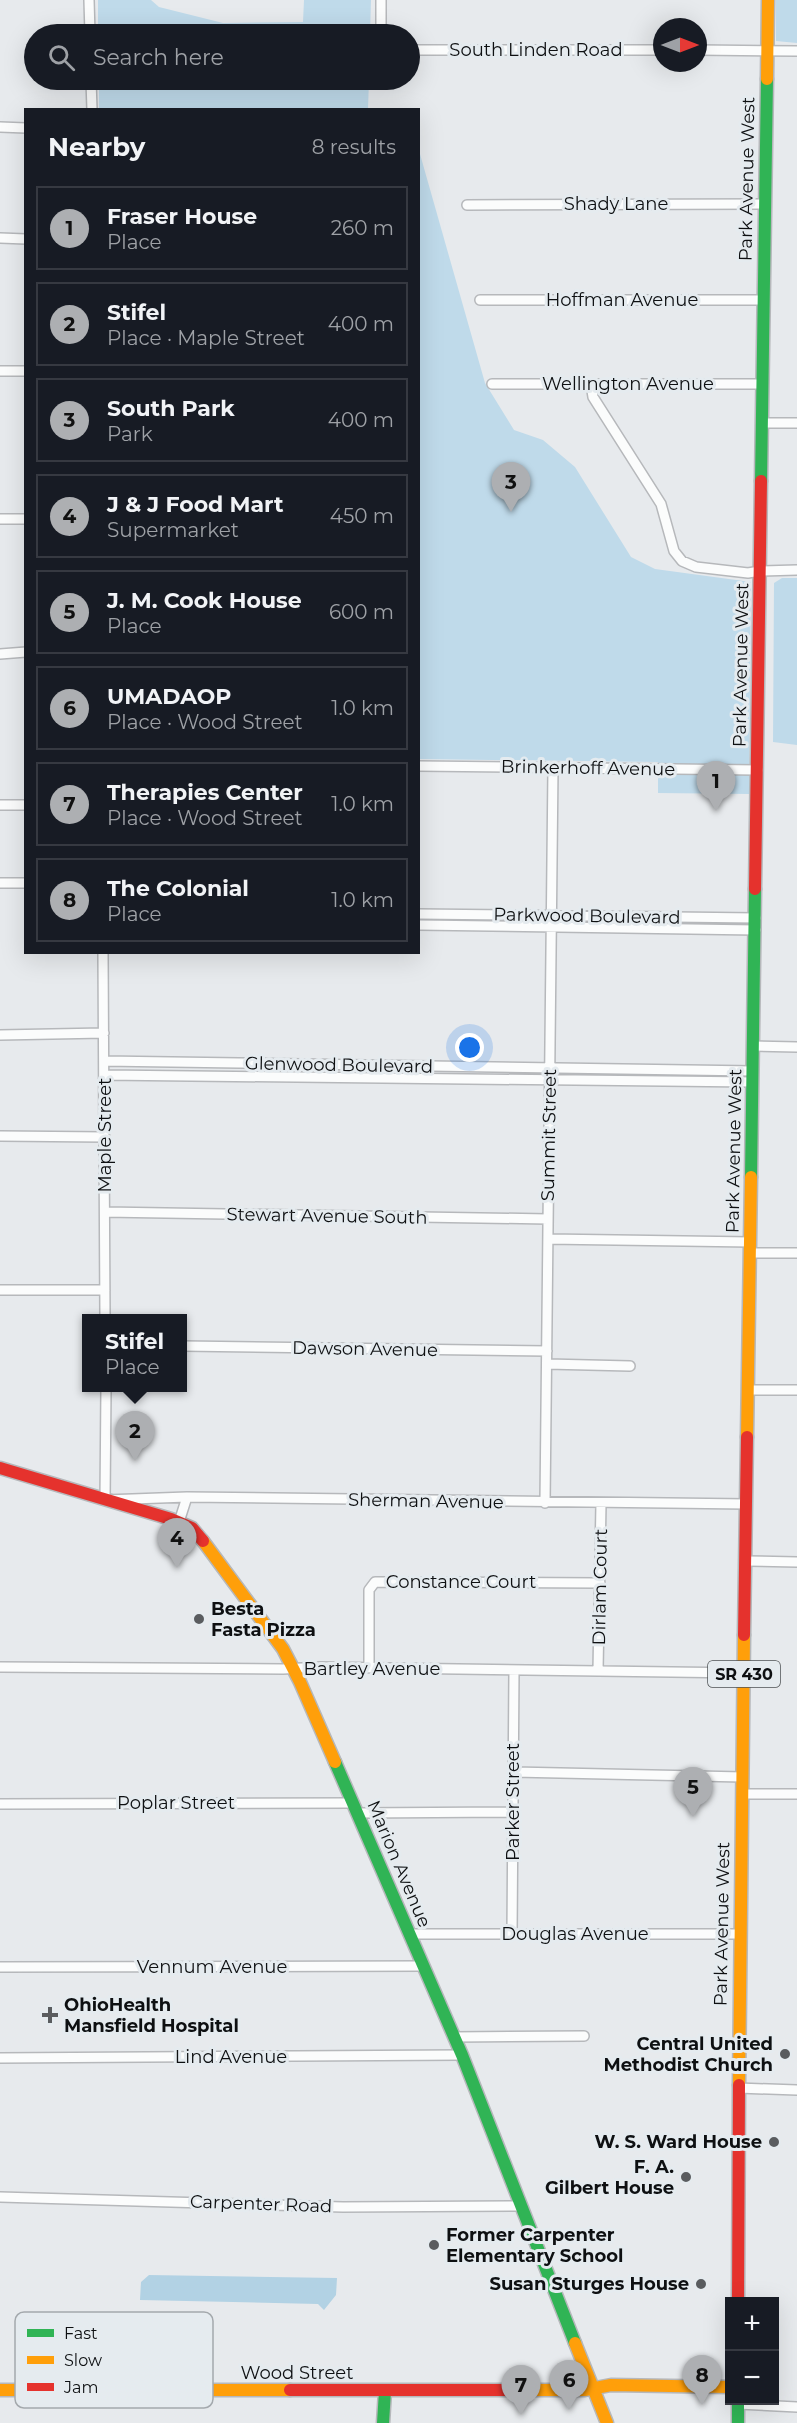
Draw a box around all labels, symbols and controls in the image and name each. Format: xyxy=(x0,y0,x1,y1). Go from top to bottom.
north arrow xyxy=(653,18,707,72)
search box xyxy=(24,24,420,90)
street label: South Linden Road xyxy=(449,39,623,61)
icon: search xyxy=(45,41,78,74)
text: Search here xyxy=(93,44,224,71)
street label: Park Avenue West xyxy=(735,97,759,261)
text: Nearby xyxy=(48,131,145,163)
text: 8 results xyxy=(312,135,396,159)
street label: Shady Lane xyxy=(564,193,668,215)
text: Fraser House xyxy=(107,203,257,230)
text: 1 xyxy=(66,216,73,240)
text: 260 m xyxy=(331,216,394,240)
text: Place xyxy=(107,230,162,254)
street label: Hoffman Avenue xyxy=(546,289,698,311)
text: Stifel xyxy=(107,299,166,326)
text: 2 xyxy=(64,312,75,336)
text: 400 m xyxy=(328,312,394,336)
text: Place · Maple Street xyxy=(107,326,305,350)
street label: Wellington Avenue xyxy=(542,373,714,395)
text: South Park xyxy=(107,395,235,422)
text: 3 xyxy=(64,408,75,432)
text: 400 m xyxy=(328,408,394,432)
text: Park xyxy=(107,422,153,446)
pin: 3 xyxy=(492,462,530,512)
text: J & J Food Mart xyxy=(107,491,284,518)
text: 4 xyxy=(63,504,76,528)
text: 450 m xyxy=(330,504,394,528)
text: Supermarket xyxy=(107,518,239,542)
street label: Park Avenue West xyxy=(729,583,753,747)
text: J. M. Cook House xyxy=(107,587,302,614)
text: 5 xyxy=(64,600,75,624)
text: 600 m xyxy=(329,600,394,624)
text: Place xyxy=(107,614,162,638)
text: UMADAOP xyxy=(107,683,231,710)
text: 6 xyxy=(63,696,76,720)
text: 1.0 km xyxy=(331,696,394,720)
text: Place · Wood Street xyxy=(107,710,303,734)
street label: Brinkerhoff Avenue xyxy=(501,755,675,781)
pin: 1 xyxy=(696,762,736,811)
text: Therapies Center xyxy=(107,779,303,806)
text: 7 xyxy=(63,792,76,816)
text: 1.0 km xyxy=(331,792,394,816)
text: Place · Wood Street xyxy=(107,806,303,830)
text: The Colonial xyxy=(107,875,249,902)
text: 8 xyxy=(63,888,76,912)
text: 1.0 km xyxy=(331,888,394,912)
text: Place xyxy=(107,902,162,926)
street label: Parkwood Boulevard xyxy=(493,903,681,929)
your location xyxy=(455,1033,484,1062)
street label: Glenwood Boulevard xyxy=(245,1052,433,1078)
street label: Summit Street xyxy=(537,1069,561,1201)
street label: Park Avenue West xyxy=(722,1069,746,1233)
street label: Maple Street xyxy=(94,1078,116,1192)
street label: Stewart Avenue South xyxy=(226,1203,428,1229)
popup xyxy=(82,1314,187,1392)
text: Stifel xyxy=(105,1328,164,1355)
street label: Dawson Avenue xyxy=(292,1337,438,1361)
text: Place xyxy=(105,1355,160,1379)
pin: 2 xyxy=(116,1412,154,1461)
street label: Sherman Avenue xyxy=(348,1489,504,1513)
pin: 4 xyxy=(158,1518,196,1568)
street label: Dirlam Court xyxy=(588,1529,612,1645)
street label: Constance Court xyxy=(386,1571,536,1593)
place label: Besta Fasta Pizza xyxy=(211,1598,316,1641)
marker: Besta Fasta Pizza xyxy=(192,1612,206,1626)
street label: Bartley Avenue xyxy=(304,1658,441,1680)
road number: SR 430 xyxy=(708,1661,780,1687)
street label: Parker Street xyxy=(502,1743,524,1861)
pin: 5 xyxy=(674,1768,712,1817)
street label: Poplar Street xyxy=(117,1792,235,1814)
street label: Marion Avenue xyxy=(362,1797,436,1931)
street label: Park Avenue West xyxy=(710,1842,734,2006)
street label: Douglas Avenue xyxy=(501,1923,649,1945)
street label: Vennum Avenue xyxy=(137,1956,287,1978)
place label: OhioHealth Mansfield Hospital xyxy=(64,1994,239,2037)
marker: OhioHealth Mansfield Hospital xyxy=(41,2006,59,2024)
place label: Central United Methodist Church xyxy=(604,2033,773,2076)
street label: Lind Avenue xyxy=(175,2046,287,2068)
marker: Central United Methodist Church xyxy=(778,2047,792,2061)
place label: W. S. Ward House xyxy=(594,2131,762,2153)
marker: W. S. Ward House xyxy=(767,2135,781,2149)
place label: F. A. Gilbert House xyxy=(545,2156,674,2199)
marker: F. A. Gilbert House xyxy=(679,2170,693,2184)
street label: Carpenter Road xyxy=(189,2191,333,2217)
place label: Former Carpenter Elementary School xyxy=(446,2224,623,2267)
marker: Former Carpenter Elementary School xyxy=(427,2238,441,2252)
place label: Susan Sturges House xyxy=(489,2273,689,2295)
marker: Susan Sturges House xyxy=(694,2277,708,2291)
map controls xyxy=(725,2297,779,2405)
button: + xyxy=(725,2297,779,2351)
legend xyxy=(15,2312,213,2408)
text: Fast xyxy=(64,2324,98,2343)
text: Slow xyxy=(64,2351,102,2370)
button: − xyxy=(725,2351,779,2405)
pin: 8 xyxy=(682,2356,722,2405)
pin: 6 xyxy=(550,2360,588,2410)
street label: Wood Street xyxy=(241,2362,353,2384)
pin: 7 xyxy=(502,2366,540,2415)
text: Jam xyxy=(63,2378,98,2397)

